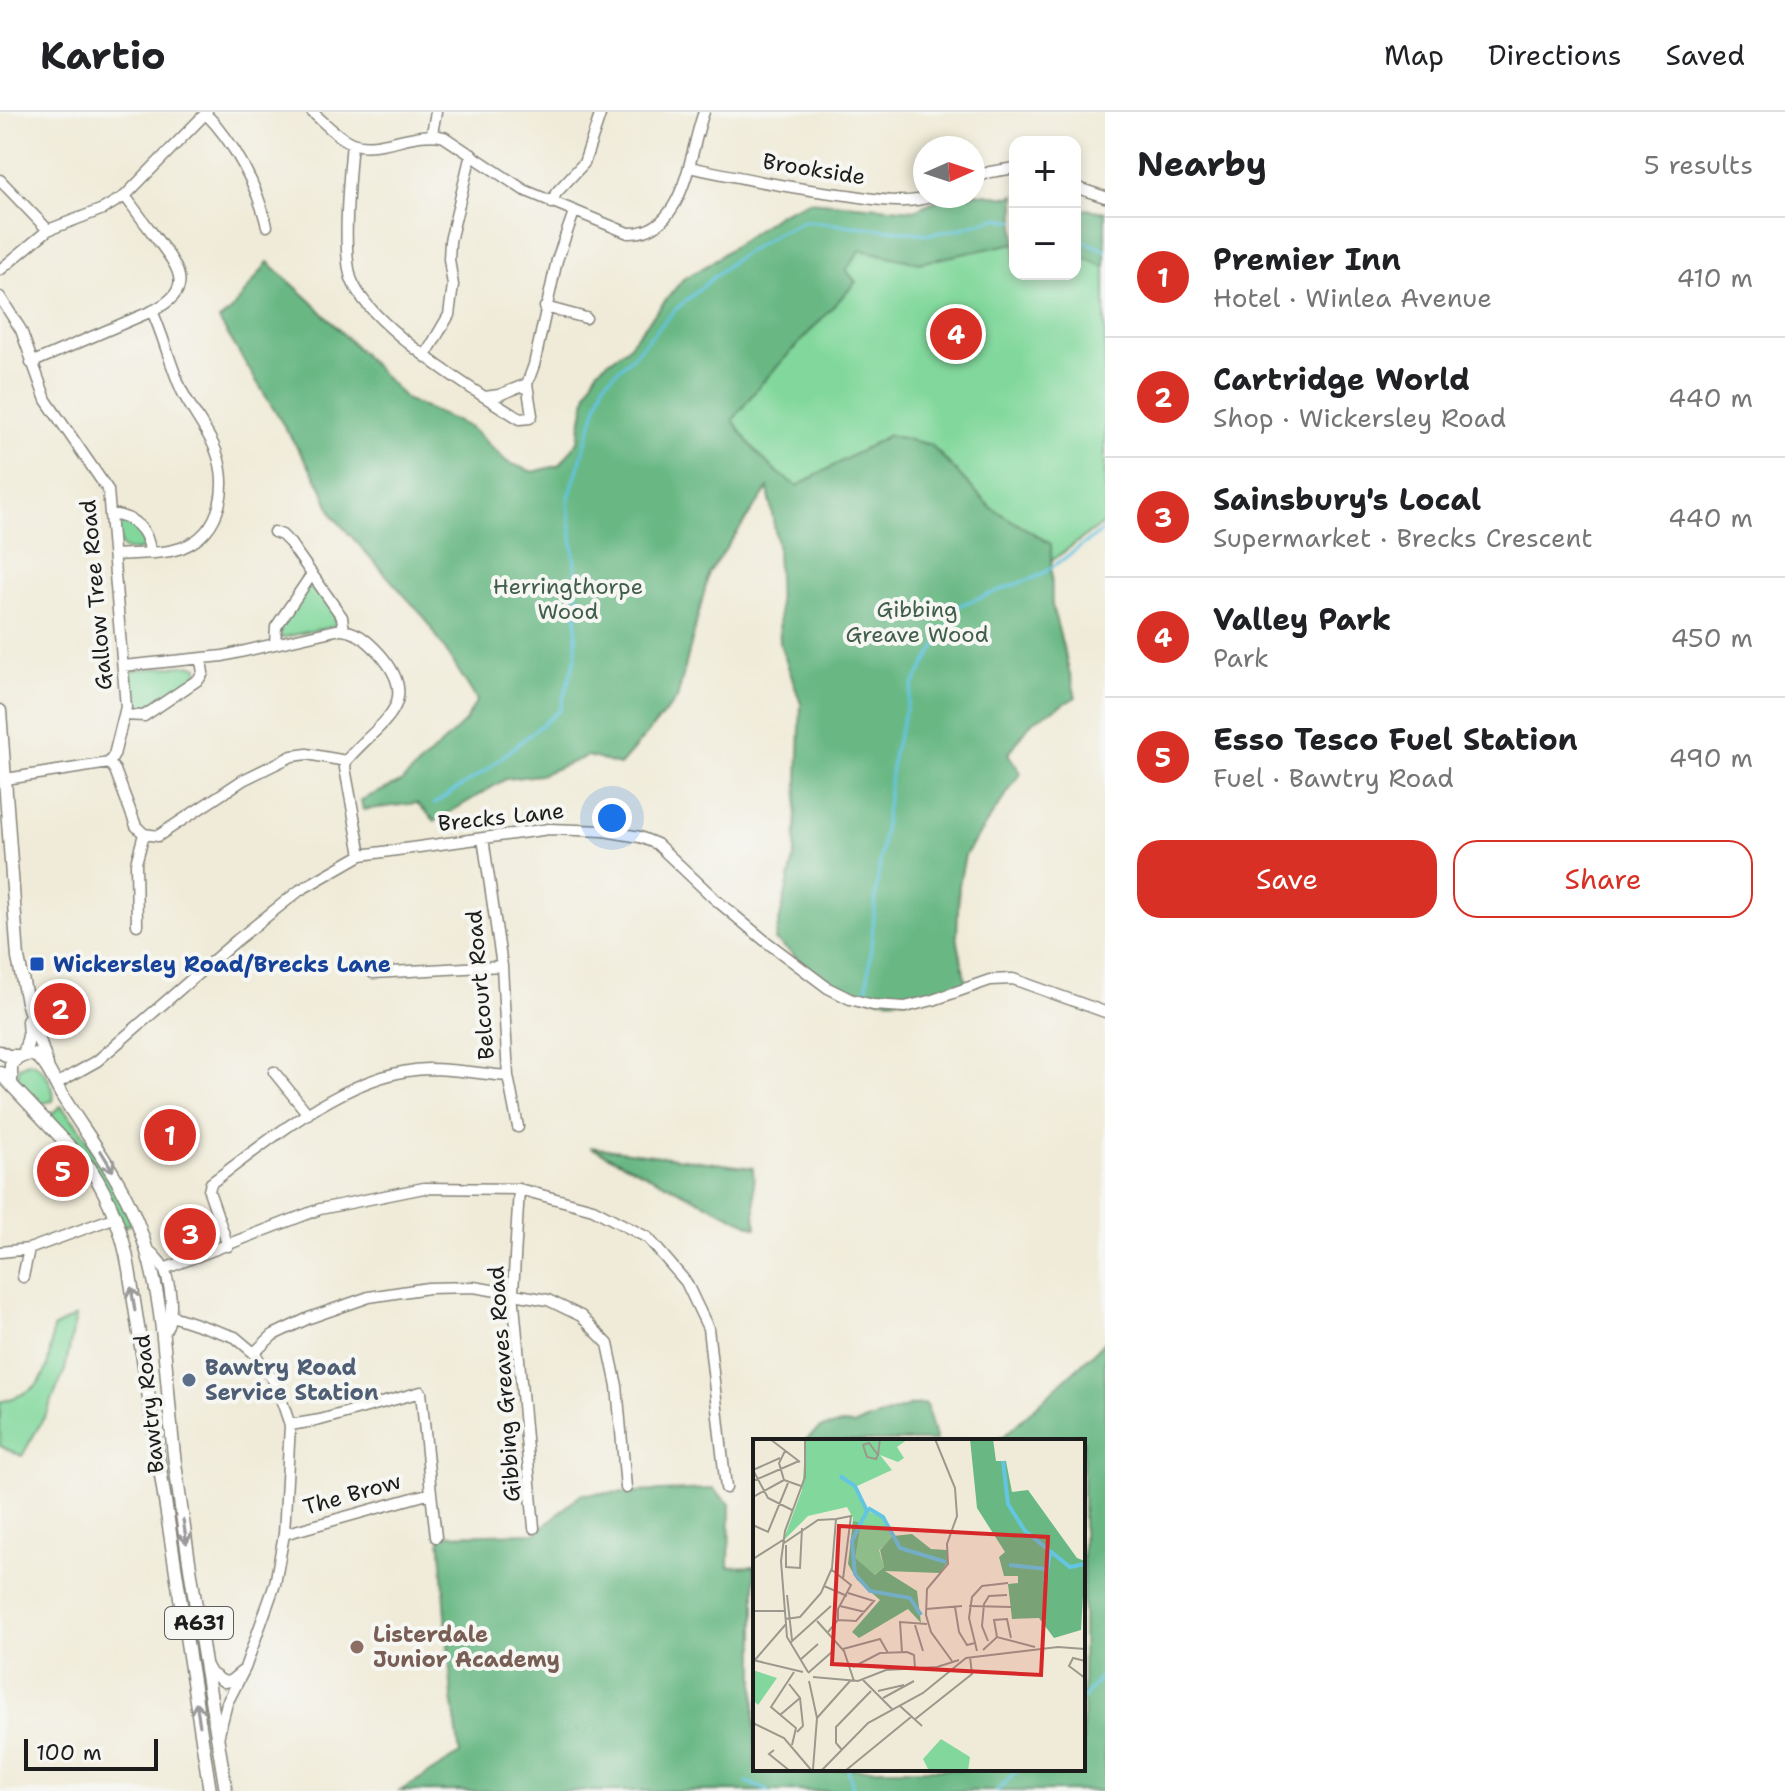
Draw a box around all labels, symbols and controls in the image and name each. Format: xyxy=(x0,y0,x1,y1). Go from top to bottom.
text: Kartio xyxy=(40,30,166,81)
text: Map xyxy=(1384,36,1444,74)
text: Directions xyxy=(1488,36,1622,74)
text: Saved xyxy=(1666,36,1745,74)
north arrow xyxy=(913,136,985,208)
map controls xyxy=(1009,136,1081,280)
button: + xyxy=(1009,136,1081,208)
text: Nearby xyxy=(1137,141,1267,187)
street label: Brookside xyxy=(761,147,867,191)
text: 5 results xyxy=(1644,147,1753,182)
button: − xyxy=(1009,208,1081,280)
text: Premier Inn xyxy=(1213,239,1401,280)
text: 1 xyxy=(1157,260,1169,295)
text: 410 m xyxy=(1676,260,1753,295)
text: Hotel · Winlea Avenue xyxy=(1213,280,1492,315)
pin: 4 xyxy=(930,304,982,364)
text: Cartridge World xyxy=(1213,359,1470,400)
text: 2 xyxy=(1154,380,1172,415)
text: 440 m xyxy=(1668,380,1753,415)
text: Shop · Wickersley Road xyxy=(1213,400,1506,435)
text: Sainsbury's Local xyxy=(1213,479,1481,520)
street label: Gallow Tree Road xyxy=(73,499,119,691)
text: 3 xyxy=(1154,500,1172,535)
text: 440 m xyxy=(1668,500,1753,535)
text: Supermarket · Brecks Crescent xyxy=(1213,520,1593,555)
park label: Herringthorpe Wood xyxy=(493,572,643,626)
park label: Gibbing Greave Wood xyxy=(845,595,989,649)
text: Valley Park xyxy=(1213,599,1391,640)
text: 4 xyxy=(1154,620,1172,655)
text: 450 m xyxy=(1670,620,1753,655)
text: Park xyxy=(1213,640,1269,675)
text: Esso Tesco Fuel Station xyxy=(1213,719,1578,760)
text: 5 xyxy=(1155,740,1171,775)
text: 490 m xyxy=(1669,740,1753,775)
text: Fuel · Bawtry Road xyxy=(1213,760,1454,795)
street label: Brecks Lane xyxy=(436,796,566,838)
your location xyxy=(592,798,632,838)
button: Save xyxy=(1137,840,1437,918)
button: Share xyxy=(1453,840,1753,918)
street label: Belcourt Road xyxy=(459,909,501,1061)
place label: Wickersley Road/Brecks Lane xyxy=(53,950,391,979)
marker: Wickersley Road/Brecks Lane xyxy=(28,955,46,973)
pin: 2 xyxy=(34,979,86,1039)
pin: 1 xyxy=(144,1105,196,1165)
pin: 5 xyxy=(37,1141,89,1201)
one-way arrow xyxy=(99,1149,115,1172)
pin: 3 xyxy=(164,1204,216,1264)
street label: Gibbing Greaves Road xyxy=(481,1265,527,1503)
one-way arrow xyxy=(125,1287,140,1312)
street label: Bawtry Road xyxy=(127,1333,171,1475)
place label: Bawtry Road Service Station xyxy=(205,1353,379,1407)
marker: Bawtry Road Service Station xyxy=(180,1371,198,1389)
inset map xyxy=(753,1439,1085,1771)
street label: The Brow xyxy=(300,1466,404,1522)
one-way arrow xyxy=(178,1519,193,1544)
road number: A631 xyxy=(165,1607,233,1639)
place label: Listerdale Junior Academy xyxy=(373,1620,560,1674)
marker: Listerdale Junior Academy xyxy=(348,1638,366,1656)
one-way arrow xyxy=(190,1702,205,1727)
scale bar xyxy=(24,1735,158,1771)
text: 100 m xyxy=(36,1738,102,1767)

